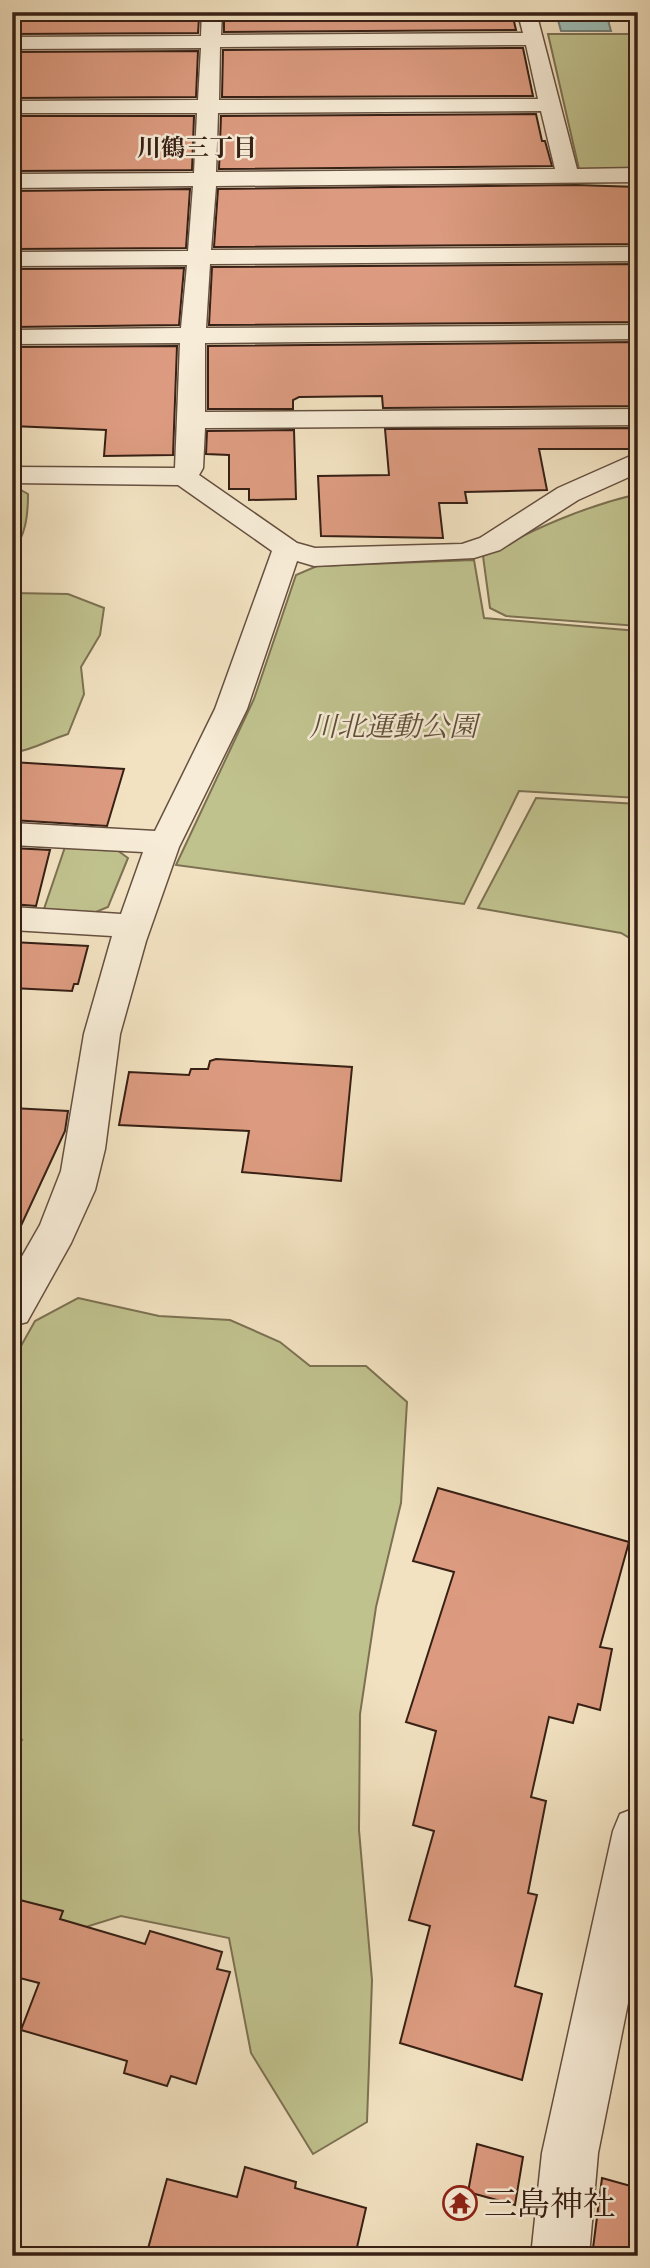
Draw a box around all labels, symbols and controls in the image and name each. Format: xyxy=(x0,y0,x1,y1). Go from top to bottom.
district label: 川鶴三丁目 xyxy=(137,133,257,167)
park label: 川北運動公園 xyxy=(309,709,481,749)
place label: 三島神社 xyxy=(484,2183,616,2231)
temple icon: 三島神社 xyxy=(441,2184,479,2222)

